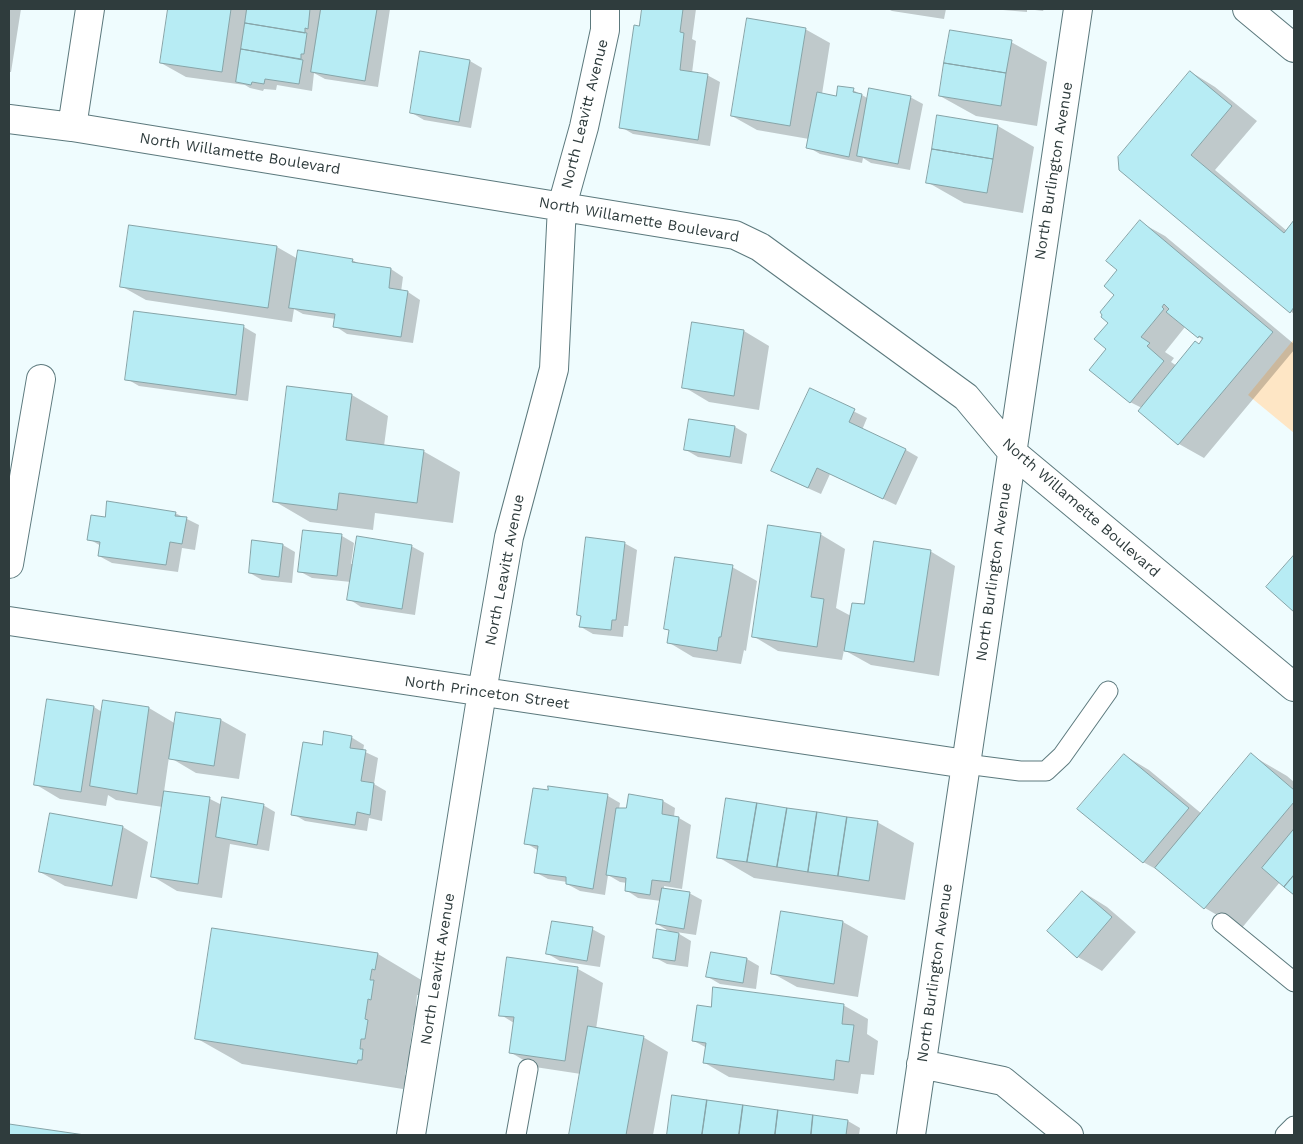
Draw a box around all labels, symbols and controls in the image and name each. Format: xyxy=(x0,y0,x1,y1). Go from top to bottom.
street label: North Leavitt Avenue xyxy=(558,37,612,191)
street label: North Burlington Avenue xyxy=(1031,81,1077,261)
street label: North Willamette Boulevard xyxy=(138,129,342,179)
street label: North Willamette Boulevard xyxy=(538,194,740,246)
street label: North Willamette Boulevard xyxy=(999,435,1163,581)
street label: North Burlington Avenue xyxy=(973,482,1015,662)
street label: North Leavitt Avenue xyxy=(482,493,528,647)
street label: North Princeton Street xyxy=(403,673,571,713)
street label: North Burlington Avenue xyxy=(914,883,956,1063)
street label: North Leavitt Avenue xyxy=(417,892,459,1046)

